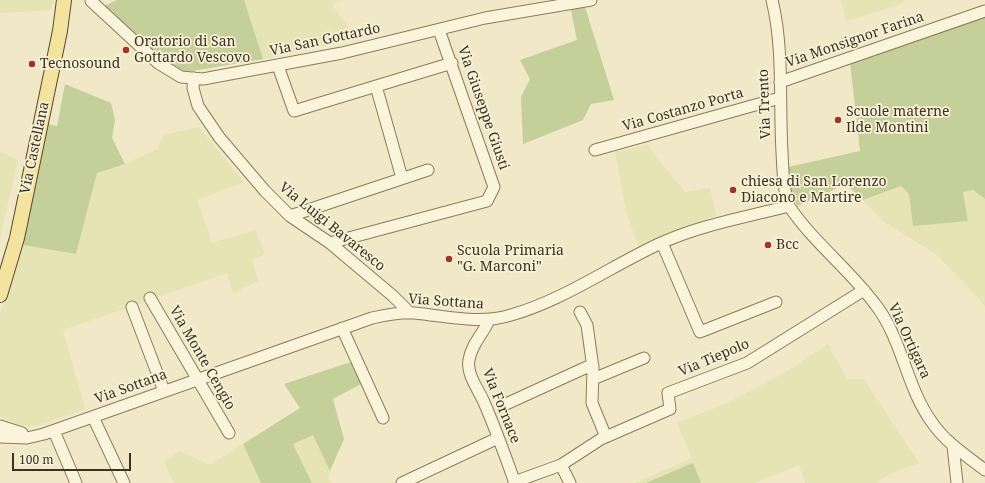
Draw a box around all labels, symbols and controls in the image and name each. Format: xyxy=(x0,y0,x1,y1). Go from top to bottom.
street label: Via Monsignor Farina xyxy=(784,8,926,72)
street label: Via San Gottardo xyxy=(268,20,382,60)
place label: Oratorio di San Gottardo Vescovo xyxy=(134,34,250,66)
street label: Via Giuseppe Giusti xyxy=(454,44,512,172)
marker: Oratorio di San Gottardo Vescovo xyxy=(121,45,131,55)
place label: Tecnosound xyxy=(40,56,120,72)
marker: Tecnosound xyxy=(27,59,37,69)
street label: Via Trento xyxy=(755,69,775,139)
street label: Via Costanzo Porta xyxy=(621,85,745,135)
street label: Via Castellana xyxy=(17,100,53,196)
place label: Scuole materne Ilde Montini xyxy=(846,104,950,136)
marker: Scuole materne Ilde Montini xyxy=(833,115,843,125)
place label: chiesa di San Lorenzo Diacono e Martire xyxy=(741,174,887,206)
street label: Via Luigi Bavaresco xyxy=(276,179,388,275)
marker: chiesa di San Lorenzo Diacono e Martire xyxy=(728,185,738,195)
place label: Bcc xyxy=(776,237,799,253)
marker: Bcc xyxy=(763,240,773,250)
place label: Scuola Primaria "G. Marconi" xyxy=(457,243,564,276)
marker: Scuola Primaria "G. Marconi" xyxy=(444,254,454,264)
street label: Via Sottana xyxy=(408,291,484,313)
street label: Via Ortigara xyxy=(884,301,934,381)
street label: Via Monte Cengio xyxy=(165,303,239,413)
street label: Via Tiepolo xyxy=(676,336,752,380)
street label: Via Sottana xyxy=(93,366,169,408)
street label: Via Fornace xyxy=(478,366,524,446)
scale bar xyxy=(14,445,133,471)
text: 100 m xyxy=(19,451,54,468)

